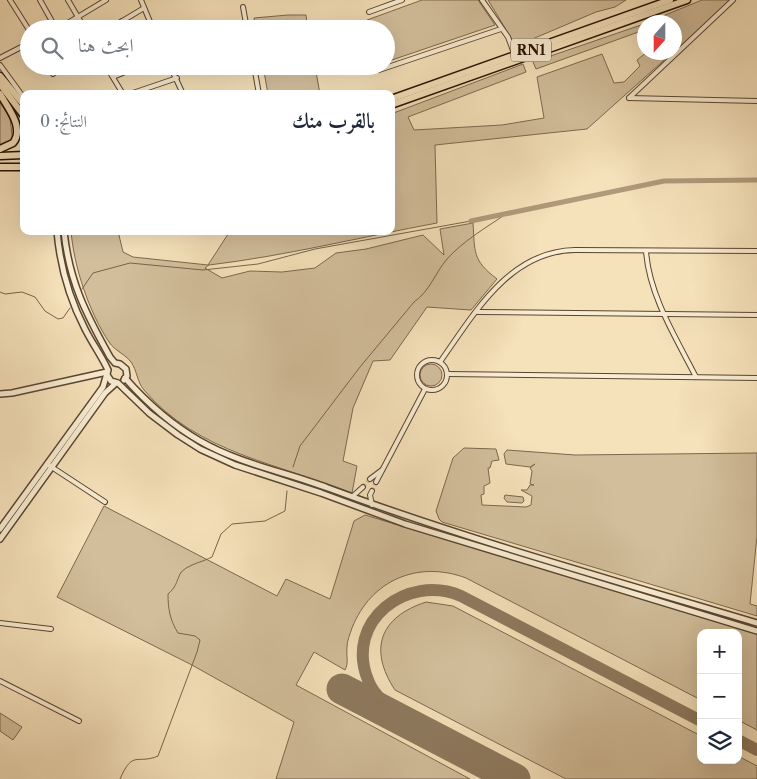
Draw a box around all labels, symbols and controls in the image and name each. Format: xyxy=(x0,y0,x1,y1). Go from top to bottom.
north arrow xyxy=(637,15,682,60)
search box xyxy=(20,20,395,75)
icon: search xyxy=(38,34,66,62)
text: ابحث هنا xyxy=(78,34,134,57)
road number: RN1 xyxy=(511,38,551,62)
text: بالقرب منك xyxy=(292,108,375,133)
text: النتائج: 0 xyxy=(40,111,87,131)
map controls xyxy=(697,629,742,764)
button: + xyxy=(697,629,742,674)
button: − xyxy=(697,674,742,719)
button: layers xyxy=(697,719,742,764)

